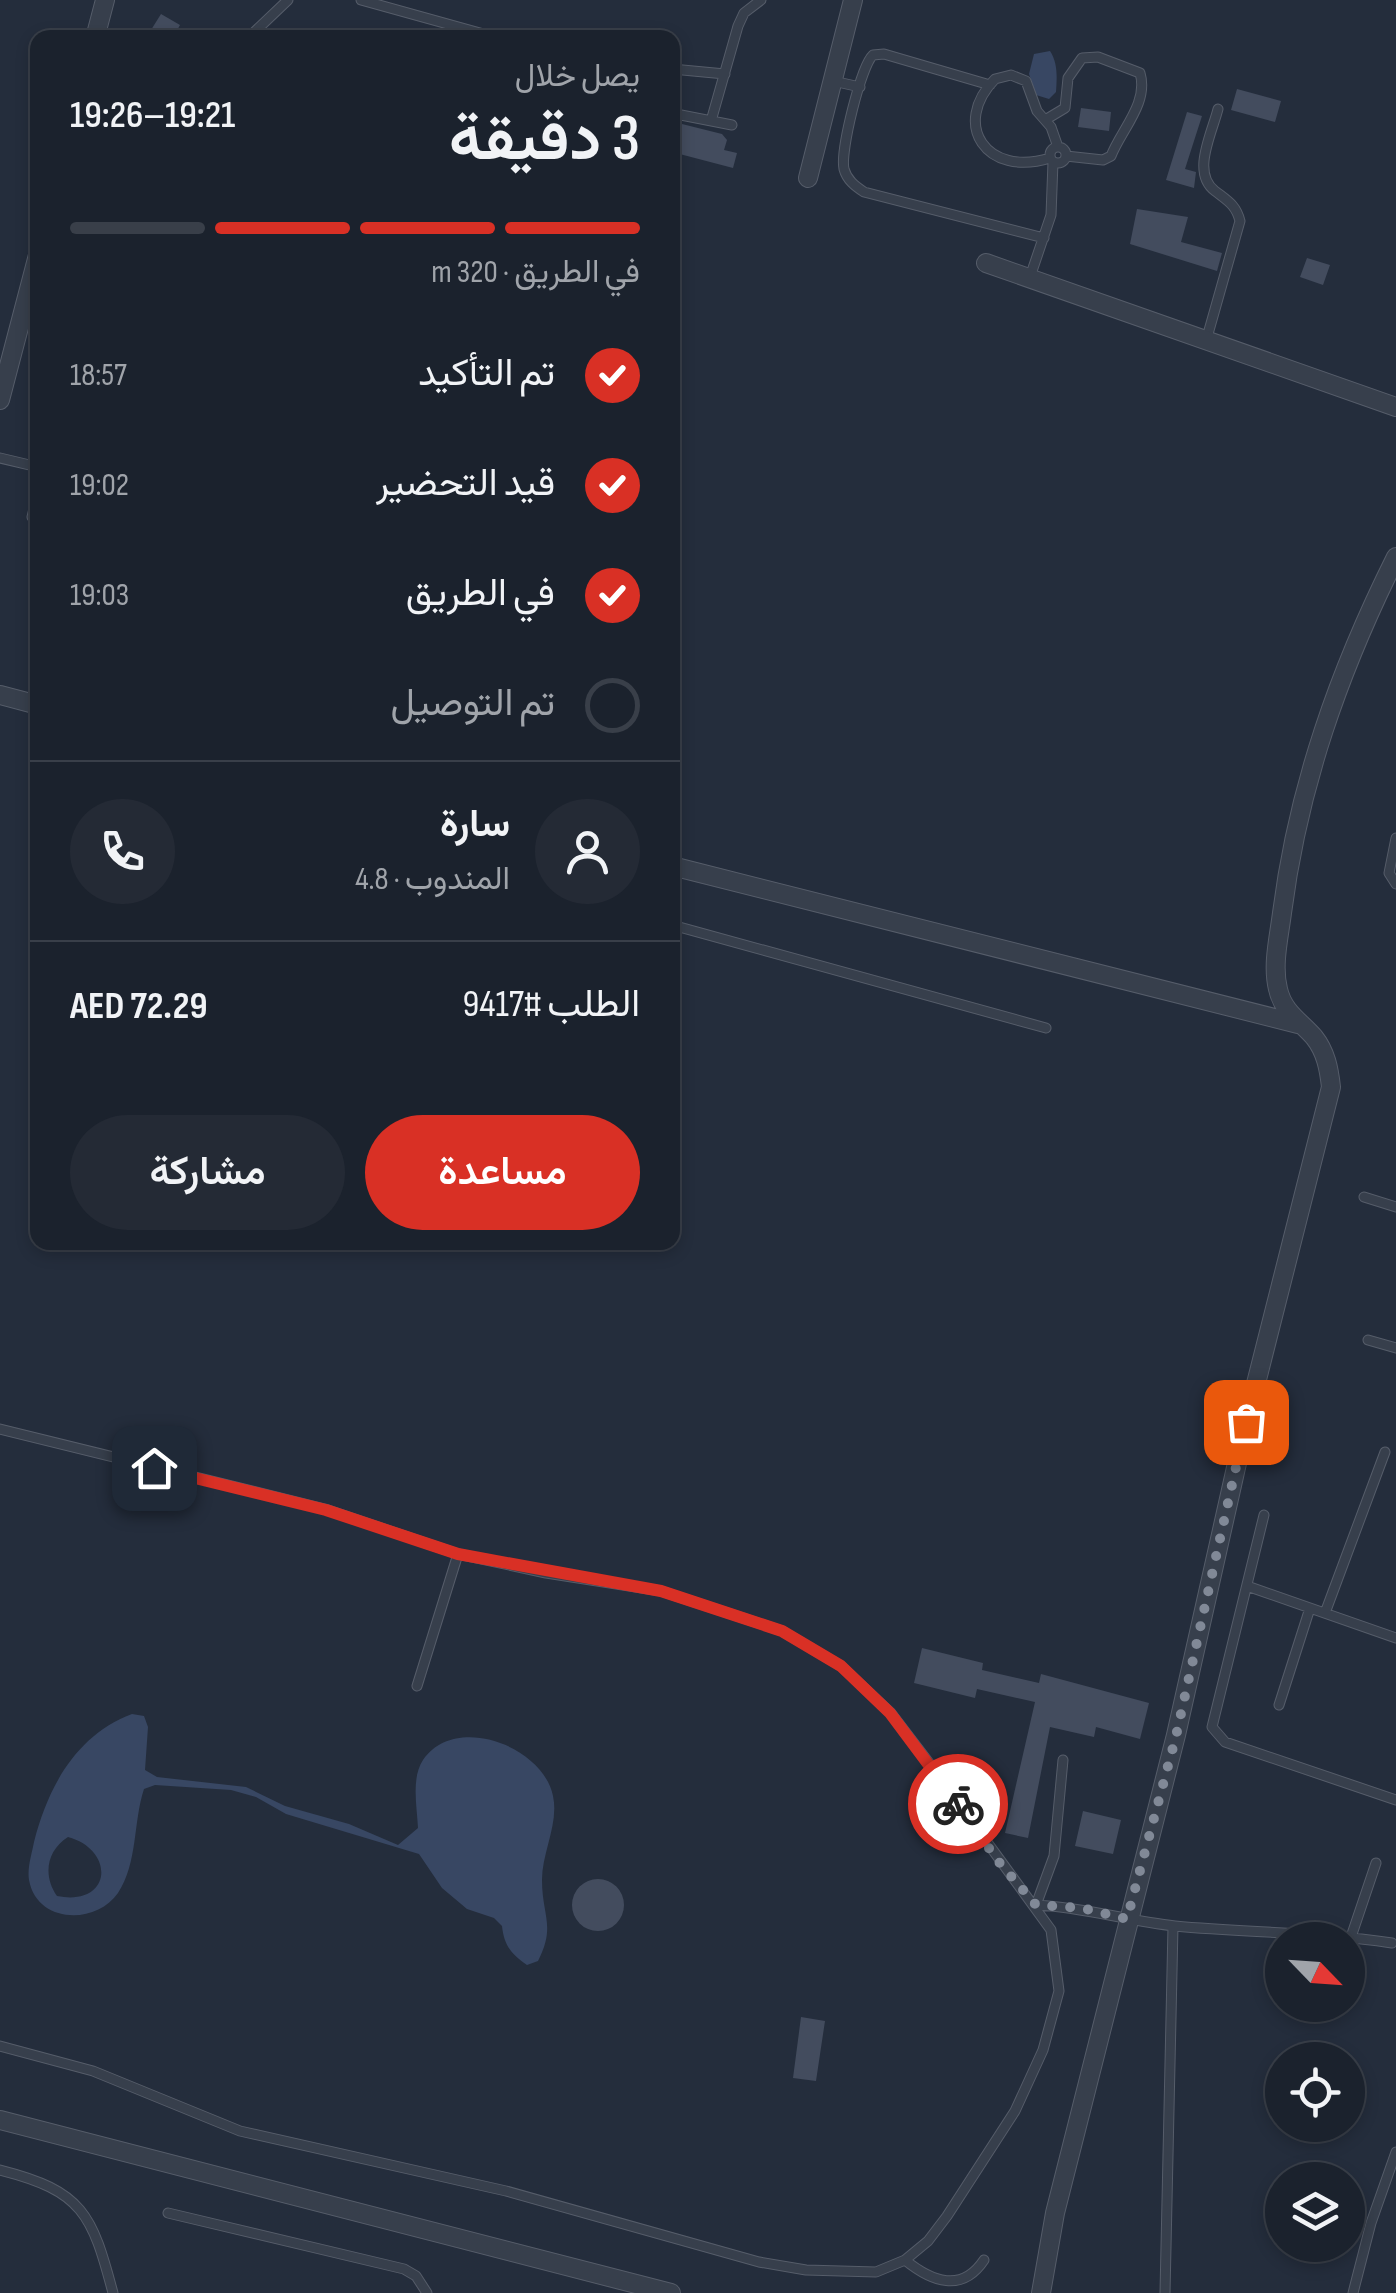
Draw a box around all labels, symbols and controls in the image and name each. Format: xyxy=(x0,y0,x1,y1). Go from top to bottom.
text: يصل خلال xyxy=(515,57,640,96)
text: 19:21–19:26 xyxy=(70,93,235,138)
text: 3 دقيقة xyxy=(449,101,640,179)
text: في الطريق · 320 m xyxy=(431,253,640,292)
icon: check xyxy=(585,348,640,403)
text: تم التأكيد xyxy=(418,351,555,396)
text: 18:57 xyxy=(70,356,127,395)
icon: check xyxy=(585,458,640,513)
text: قيد التحضير xyxy=(376,461,555,506)
text: 19:02 xyxy=(70,466,129,505)
icon: check xyxy=(585,568,640,623)
text: في الطريق xyxy=(406,571,555,616)
text: 19:03 xyxy=(70,576,129,615)
text: تم التوصيل xyxy=(391,681,555,726)
button: phone xyxy=(70,799,175,904)
button: person xyxy=(535,799,640,904)
text: سارة xyxy=(440,802,510,847)
text: المندوب · 4.8 xyxy=(355,860,510,899)
text: الطلب #9417 xyxy=(463,982,640,1027)
text: AED 72.29 xyxy=(70,984,207,1029)
button: مشاركة xyxy=(70,1115,345,1230)
button: مساعدة xyxy=(365,1115,640,1230)
pin xyxy=(1204,1380,1289,1465)
icon: bag xyxy=(1219,1395,1274,1450)
pin xyxy=(112,1426,197,1511)
icon: home xyxy=(127,1441,182,1496)
courier xyxy=(908,1754,1008,1854)
icon: bike xyxy=(931,1777,986,1832)
north arrow xyxy=(1265,1922,1365,2022)
map controls xyxy=(1265,1922,1365,2262)
button: locate xyxy=(1265,2042,1365,2142)
button: layers xyxy=(1265,2162,1365,2262)

